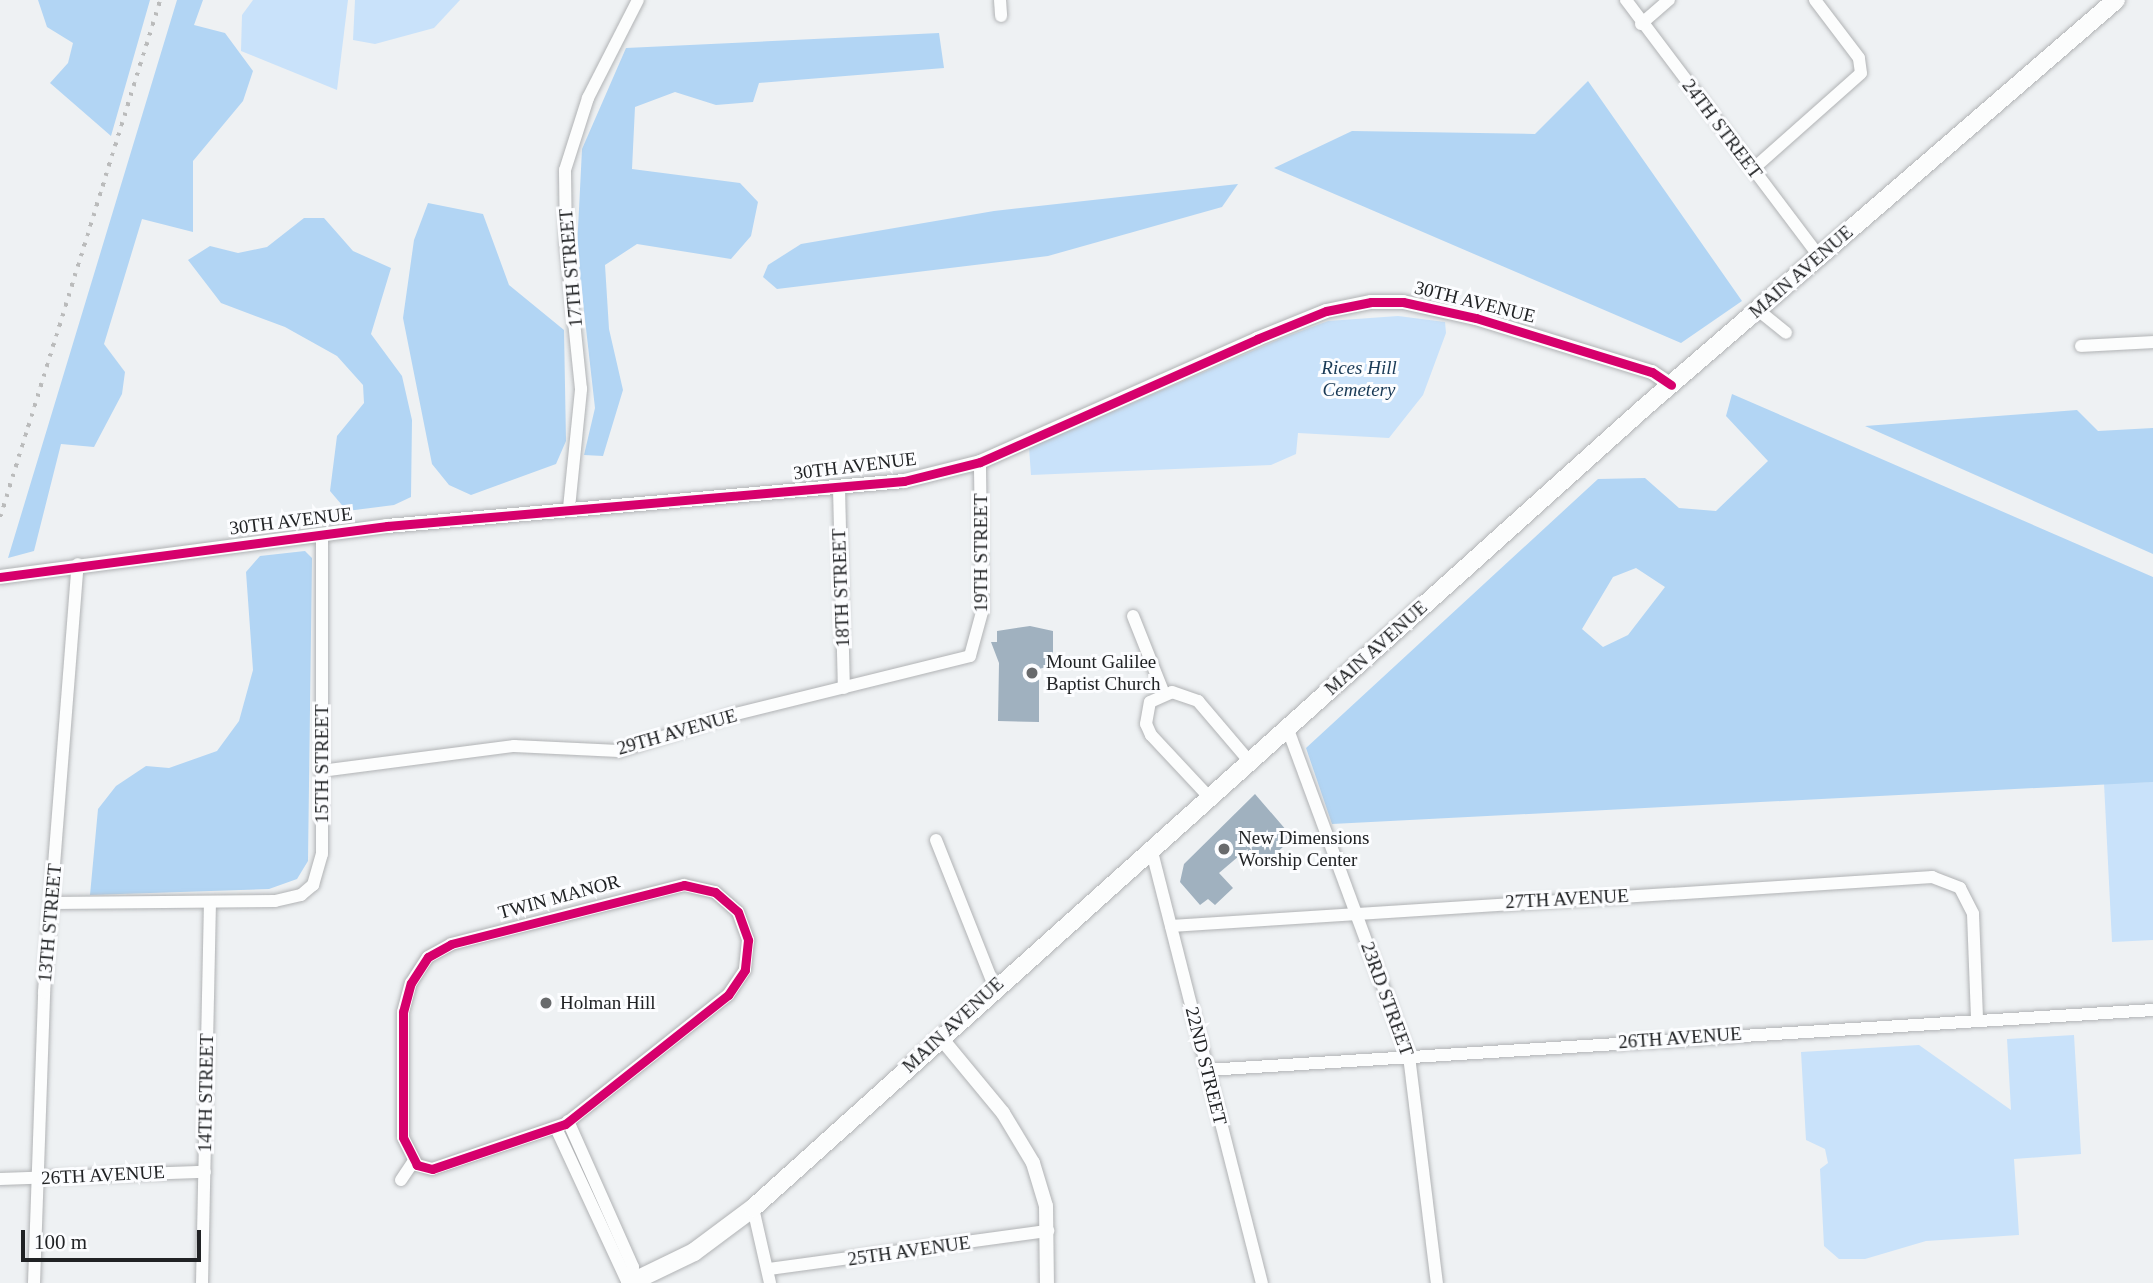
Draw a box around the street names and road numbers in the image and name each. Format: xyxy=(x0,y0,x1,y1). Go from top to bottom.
street label: 24TH STREET xyxy=(1677,75,1767,183)
street label: 17TH STREET xyxy=(554,208,588,328)
street label: MAIN AVENUE xyxy=(1744,220,1858,324)
street label: 30TH AVENUE xyxy=(1412,276,1538,328)
street label: 30TH AVENUE xyxy=(792,447,918,485)
street label: 19TH STREET xyxy=(970,494,992,612)
street label: 30TH AVENUE xyxy=(228,502,354,540)
street label: 18TH STREET xyxy=(828,528,854,648)
street label: MAIN AVENUE xyxy=(1320,596,1432,700)
street label: 29TH AVENUE xyxy=(614,704,740,760)
street label: 15TH STREET xyxy=(311,705,333,823)
street label: 13TH STREET xyxy=(33,863,67,983)
street label: TWIN MANOR xyxy=(496,870,622,924)
street label: 27TH AVENUE xyxy=(1504,884,1630,914)
street label: 23RD STREET xyxy=(1356,939,1418,1059)
street label: MAIN AVENUE xyxy=(897,972,1009,1078)
street label: 22ND STREET xyxy=(1180,1005,1232,1127)
street label: 26TH AVENUE xyxy=(1617,1022,1743,1054)
street label: 14TH STREET xyxy=(194,1033,218,1153)
street label: 26TH AVENUE xyxy=(40,1160,166,1190)
street label: 25TH AVENUE xyxy=(846,1231,972,1271)

